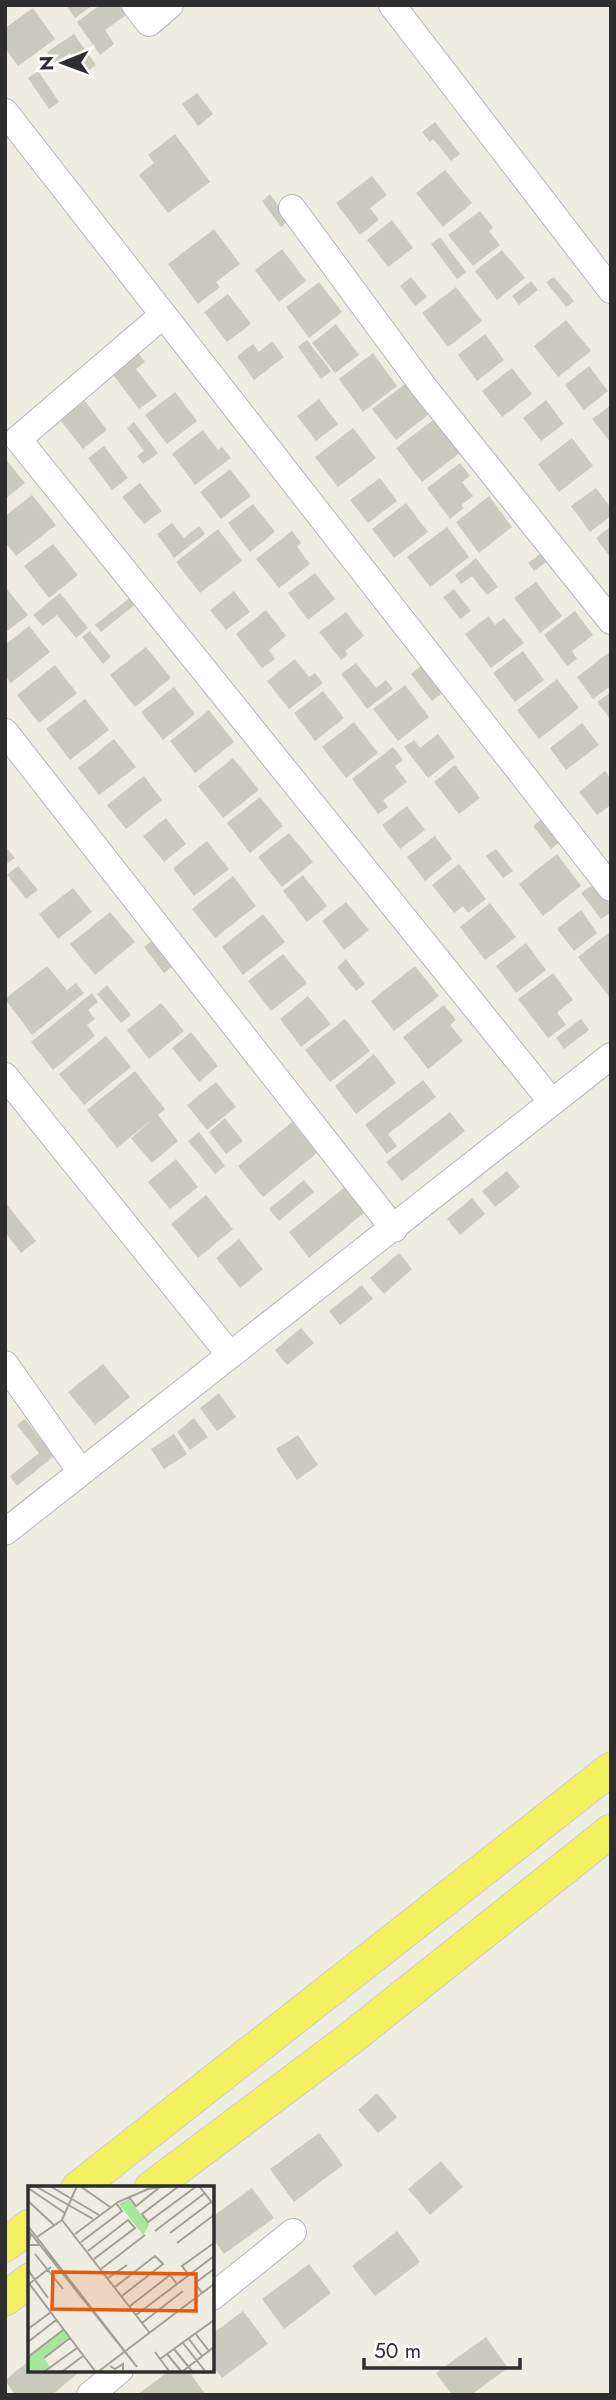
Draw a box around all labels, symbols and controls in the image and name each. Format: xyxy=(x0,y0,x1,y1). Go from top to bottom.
north arrow xyxy=(28,28,98,98)
text: N xyxy=(33,56,60,71)
inset map xyxy=(28,2186,214,2372)
scale bar xyxy=(364,2326,520,2370)
text: 50 m xyxy=(374,2336,421,2366)

